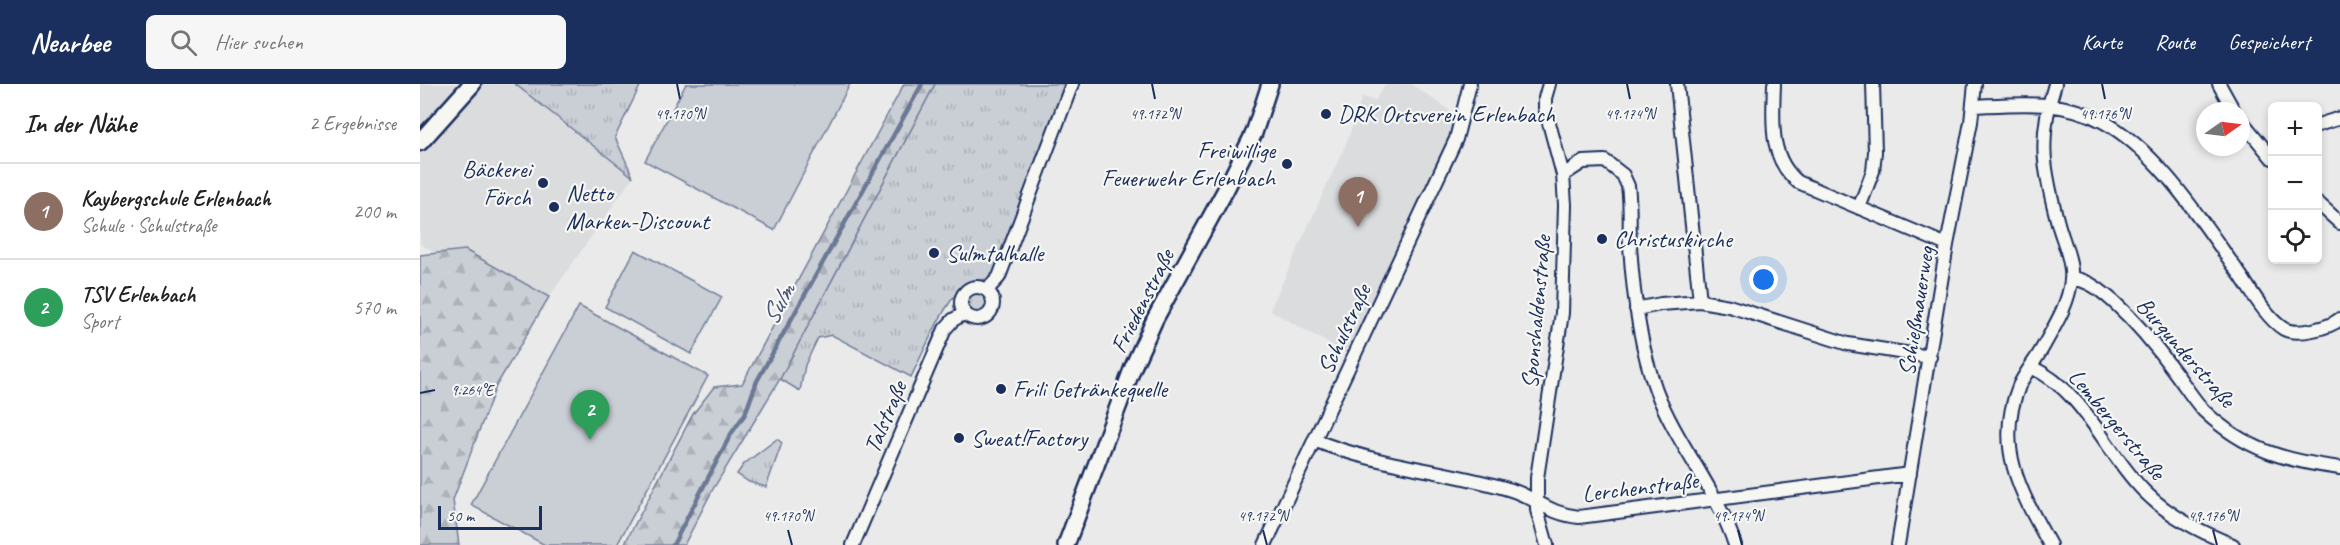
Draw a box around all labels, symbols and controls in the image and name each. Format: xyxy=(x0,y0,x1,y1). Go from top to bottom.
search box xyxy=(146,15,566,69)
text: Nearbee xyxy=(30,25,110,60)
icon: search xyxy=(167,26,200,59)
text: Hier suchen xyxy=(215,28,303,56)
text: Karte xyxy=(2082,29,2122,55)
text: Route xyxy=(2155,29,2195,55)
text: Gespeichert xyxy=(2228,29,2310,55)
place label: DRK Ortsverein Erlenbach xyxy=(1338,99,1556,129)
north arrow xyxy=(2196,102,2250,156)
map controls xyxy=(2268,102,2322,264)
button: + xyxy=(2268,102,2322,156)
text: 49.170°N xyxy=(655,105,708,124)
text: 49.172°N xyxy=(1130,105,1183,124)
text: 49.174°N xyxy=(1605,105,1658,124)
text: 49.176°N xyxy=(2080,105,2133,124)
text: In der Nähe xyxy=(24,107,136,140)
marker: DRK Ortsverein Erlenbach xyxy=(1319,107,1333,121)
text: 2 Ergebnisse xyxy=(309,111,396,136)
place label: Freiwillige Feuerwehr Erlenbach xyxy=(1102,135,1277,193)
place label: Bäckerei Förch xyxy=(462,154,535,212)
button: − xyxy=(2268,156,2322,210)
marker: Freiwillige Feuerwehr Erlenbach xyxy=(1280,157,1294,171)
marker: Bäckerei Förch xyxy=(536,176,550,190)
place label: Netto Marken-Discount xyxy=(566,178,711,236)
pin: 1 xyxy=(1338,178,1378,227)
text: Kaybergschule Erlenbach xyxy=(81,185,271,213)
text: 1 xyxy=(39,199,48,224)
text: 200 m xyxy=(353,199,396,224)
marker: Netto Marken-Discount xyxy=(547,200,561,214)
button: locate xyxy=(2268,210,2322,264)
text: Schule · Schulstraße xyxy=(81,213,217,238)
place label: Christuskirche xyxy=(1614,224,1734,254)
street label: Sponshaldenstraße xyxy=(1514,232,1558,390)
marker: Christuskirche xyxy=(1595,232,1609,246)
place label: Sulmtalhalle xyxy=(946,238,1046,268)
street label: Friedenstraße xyxy=(1103,242,1182,358)
street label: Schießmauerweg xyxy=(1891,243,1941,378)
marker: Sulmtalhalle xyxy=(927,246,941,260)
your location xyxy=(1749,265,1778,294)
water label: Sulm xyxy=(753,275,804,331)
street label: Schulstraße xyxy=(1310,277,1379,379)
text: TSV Erlenbach xyxy=(81,281,195,309)
street label: Burgunderstraße xyxy=(2130,291,2244,415)
text: 2 xyxy=(39,295,48,320)
text: 570 m xyxy=(353,295,396,320)
text: Sport xyxy=(81,309,119,334)
street label: Lembergerstraße xyxy=(2062,362,2174,487)
place label: Frili Getränkequelle xyxy=(1013,374,1169,404)
street label: Talstraße xyxy=(857,375,914,457)
text: 9.264°E xyxy=(451,381,495,400)
marker: Frili Getränkequelle xyxy=(994,382,1008,396)
pin: 2 xyxy=(570,390,610,440)
place label: Sweat!Factory xyxy=(971,423,1089,453)
marker: Sweat!Factory xyxy=(952,431,966,445)
street label: Lerchenstraße xyxy=(1580,465,1702,509)
scale bar xyxy=(438,503,542,530)
text: 50 m xyxy=(447,506,474,526)
text: 49.170°N xyxy=(763,507,816,526)
text: 49.172°N xyxy=(1238,507,1291,526)
text: 49.174°N xyxy=(1713,507,1766,526)
text: 49.176°N xyxy=(2188,507,2241,526)

